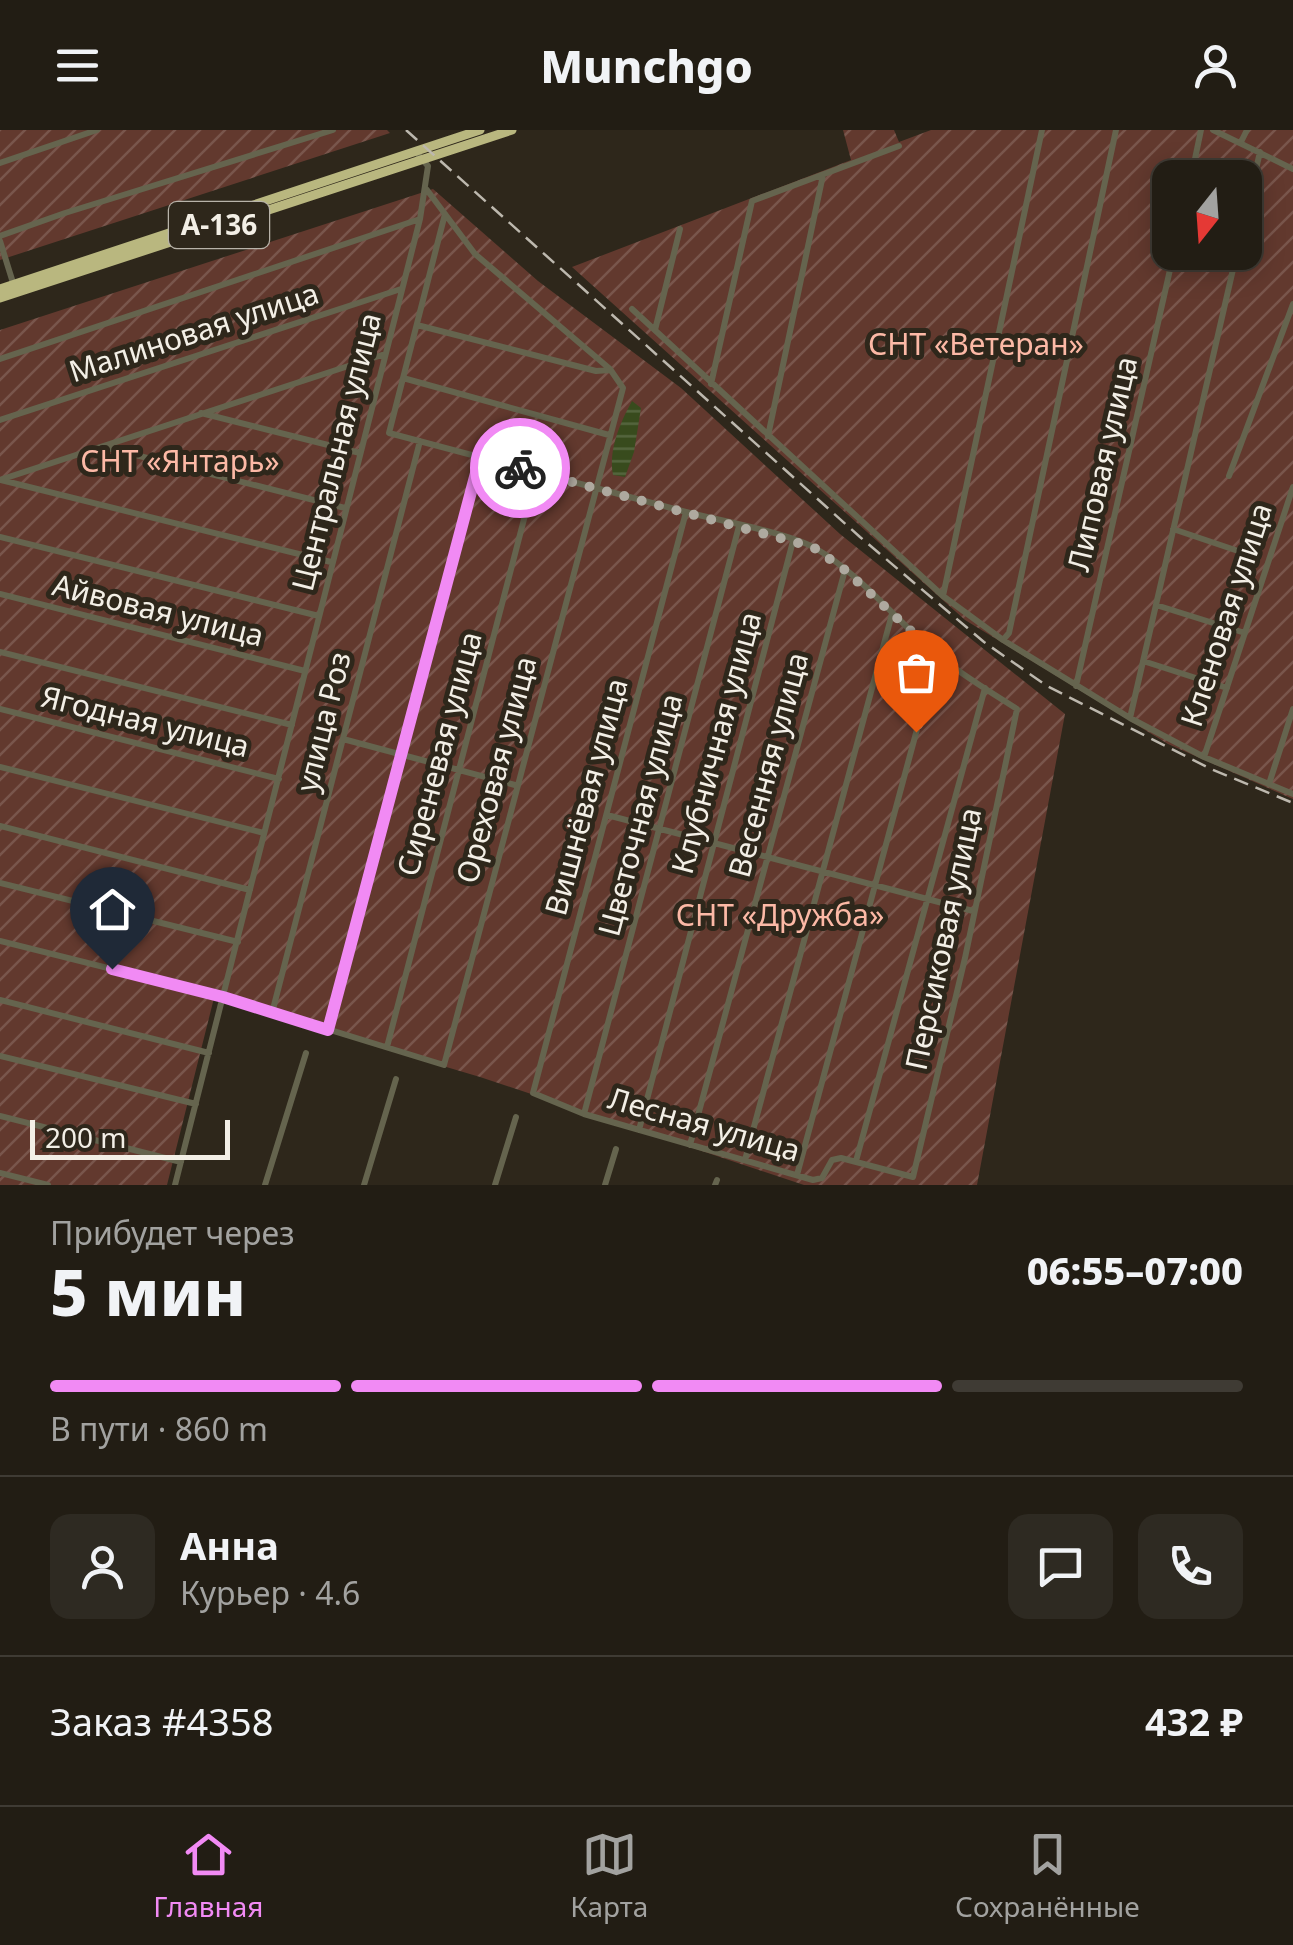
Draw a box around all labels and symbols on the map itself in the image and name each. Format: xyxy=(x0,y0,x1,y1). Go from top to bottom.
north arrow xyxy=(1152,160,1262,270)
road number: А-136 xyxy=(169,202,269,248)
street label: Малиновая улица xyxy=(63,272,324,391)
street label: Центральная улица xyxy=(281,308,390,595)
park label: СНТ «Ветеран» xyxy=(868,323,1084,364)
street label: Липовая улица xyxy=(1057,352,1146,575)
courier xyxy=(470,418,570,518)
park label: СНТ «Янтарь» xyxy=(80,440,280,481)
street label: Кленовая улица xyxy=(1170,497,1281,732)
street label: Айвовая улица xyxy=(48,563,268,656)
street label: Клубничная улица xyxy=(661,607,770,878)
street label: Сиреневая улица xyxy=(386,627,491,880)
pin xyxy=(874,630,959,733)
street label: улица Роз xyxy=(285,647,360,796)
street label: Весенняя улица xyxy=(718,648,817,882)
street label: Ореховая улица xyxy=(446,652,546,888)
street label: Вишнёвая улица xyxy=(534,674,637,920)
street label: Ягодная улица xyxy=(37,675,254,766)
street label: Цветочная улица xyxy=(587,689,692,940)
street label: Персиковая улица xyxy=(895,804,990,1074)
pin xyxy=(70,867,155,970)
park label: СНТ «Дружба» xyxy=(676,894,884,935)
street label: Лесная улица xyxy=(604,1077,805,1170)
scale bar xyxy=(30,1115,230,1160)

